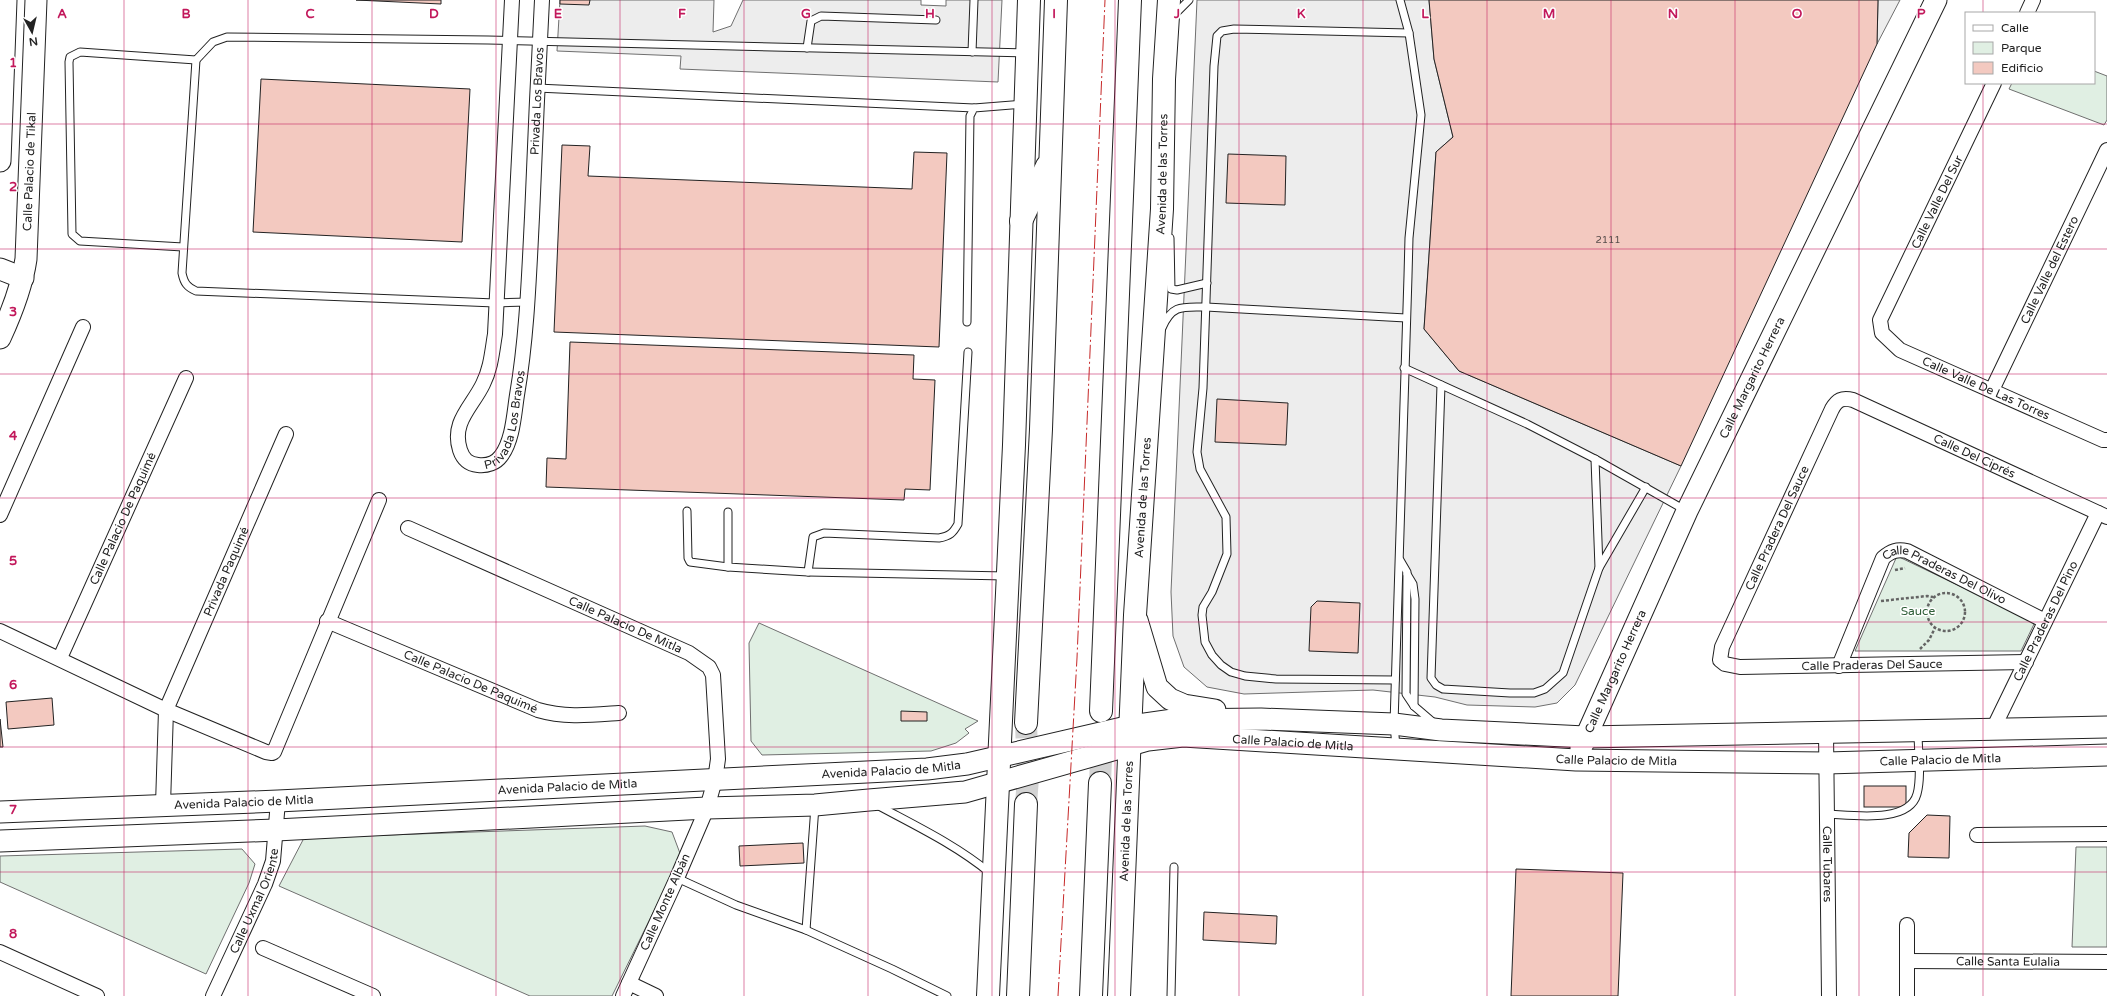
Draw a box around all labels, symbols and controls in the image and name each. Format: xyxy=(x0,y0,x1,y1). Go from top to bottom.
text: A xyxy=(57,6,67,22)
text: B xyxy=(181,6,191,22)
text: C xyxy=(305,6,315,22)
text: D xyxy=(429,6,439,22)
text: E xyxy=(554,6,562,22)
text: F xyxy=(678,6,686,22)
text: G xyxy=(801,6,811,22)
text: H xyxy=(925,6,935,22)
text: I xyxy=(1052,6,1056,22)
text: J xyxy=(1173,6,1180,22)
text: K xyxy=(1297,6,1306,22)
text: L xyxy=(1421,6,1429,22)
text: M xyxy=(1543,6,1555,22)
text: N xyxy=(1668,6,1678,22)
text: O xyxy=(1792,6,1803,22)
text: P xyxy=(1917,6,1926,22)
north arrow xyxy=(12,12,52,52)
legend xyxy=(1965,12,2095,84)
text: Calle xyxy=(2001,21,2029,35)
text: N xyxy=(28,34,39,48)
text: Parque xyxy=(2001,41,2042,55)
street label: Privada Los Bravos xyxy=(528,46,547,155)
text: 1 xyxy=(9,55,17,71)
text: Edificio xyxy=(2001,61,2043,75)
street label: Calle Palacio de Tikal xyxy=(20,112,39,231)
street label: Avenida de las Torres xyxy=(1153,113,1170,235)
street label: Calle Valle Del Sur xyxy=(1908,153,1966,251)
text: 2 xyxy=(9,179,17,195)
street label: Calle Valle del Estero xyxy=(2018,214,2081,326)
house number: 2111 xyxy=(1595,234,1621,246)
text: 3 xyxy=(9,304,17,320)
street label: Calle Margarito Herrera xyxy=(1716,315,1788,441)
street label: Calle Valle De Las Torres xyxy=(1920,354,2052,423)
street label: Privada Los Bravos xyxy=(483,369,528,472)
text: 4 xyxy=(9,428,18,444)
street label: Calle Del Ciprés xyxy=(1931,431,2018,481)
street label: Avenida de las Torres xyxy=(1132,437,1154,558)
street label: Calle Palacio De Paquimé xyxy=(87,450,159,587)
street label: Calle Pradera Del Sauce xyxy=(1742,463,1812,592)
street label: Privada Paquimé xyxy=(201,524,252,619)
street label: Calle Praderas Del Olivo xyxy=(1879,543,2008,607)
text: 5 xyxy=(9,553,17,569)
street label: Calle Praderas Del Pino xyxy=(2010,559,2081,684)
street label: Calle Palacio De Mitla xyxy=(567,593,684,656)
park label: Sauce xyxy=(1901,604,1935,618)
street label: Calle Margarito Herrera xyxy=(1582,608,1649,735)
street label: Calle Palacio De Paquimé xyxy=(402,647,540,716)
street label: Calle Praderas Del Sauce xyxy=(1801,657,1943,673)
text: 6 xyxy=(9,677,17,693)
street label: Calle Palacio de Mitla xyxy=(1232,732,1354,753)
street label: Calle Palacio de Mitla xyxy=(1879,751,2001,768)
street label: Calle Palacio de Mitla xyxy=(1555,752,1677,768)
street label: Avenida Palacio de Mitla xyxy=(821,758,961,781)
street label: Avenida de las Torres xyxy=(1117,760,1136,882)
street label: Avenida Palacio de Mitla xyxy=(497,776,638,797)
street label: Avenida Palacio de Mitla xyxy=(174,792,314,812)
text: 7 xyxy=(9,802,17,818)
street label: Calle Tubares xyxy=(1820,826,1835,902)
street label: Calle Uxmal Oriente xyxy=(227,848,281,956)
street label: Calle Monte Albán xyxy=(637,851,693,953)
text: 8 xyxy=(9,926,17,942)
street label: Calle Santa Eulalia xyxy=(1956,954,2060,969)

